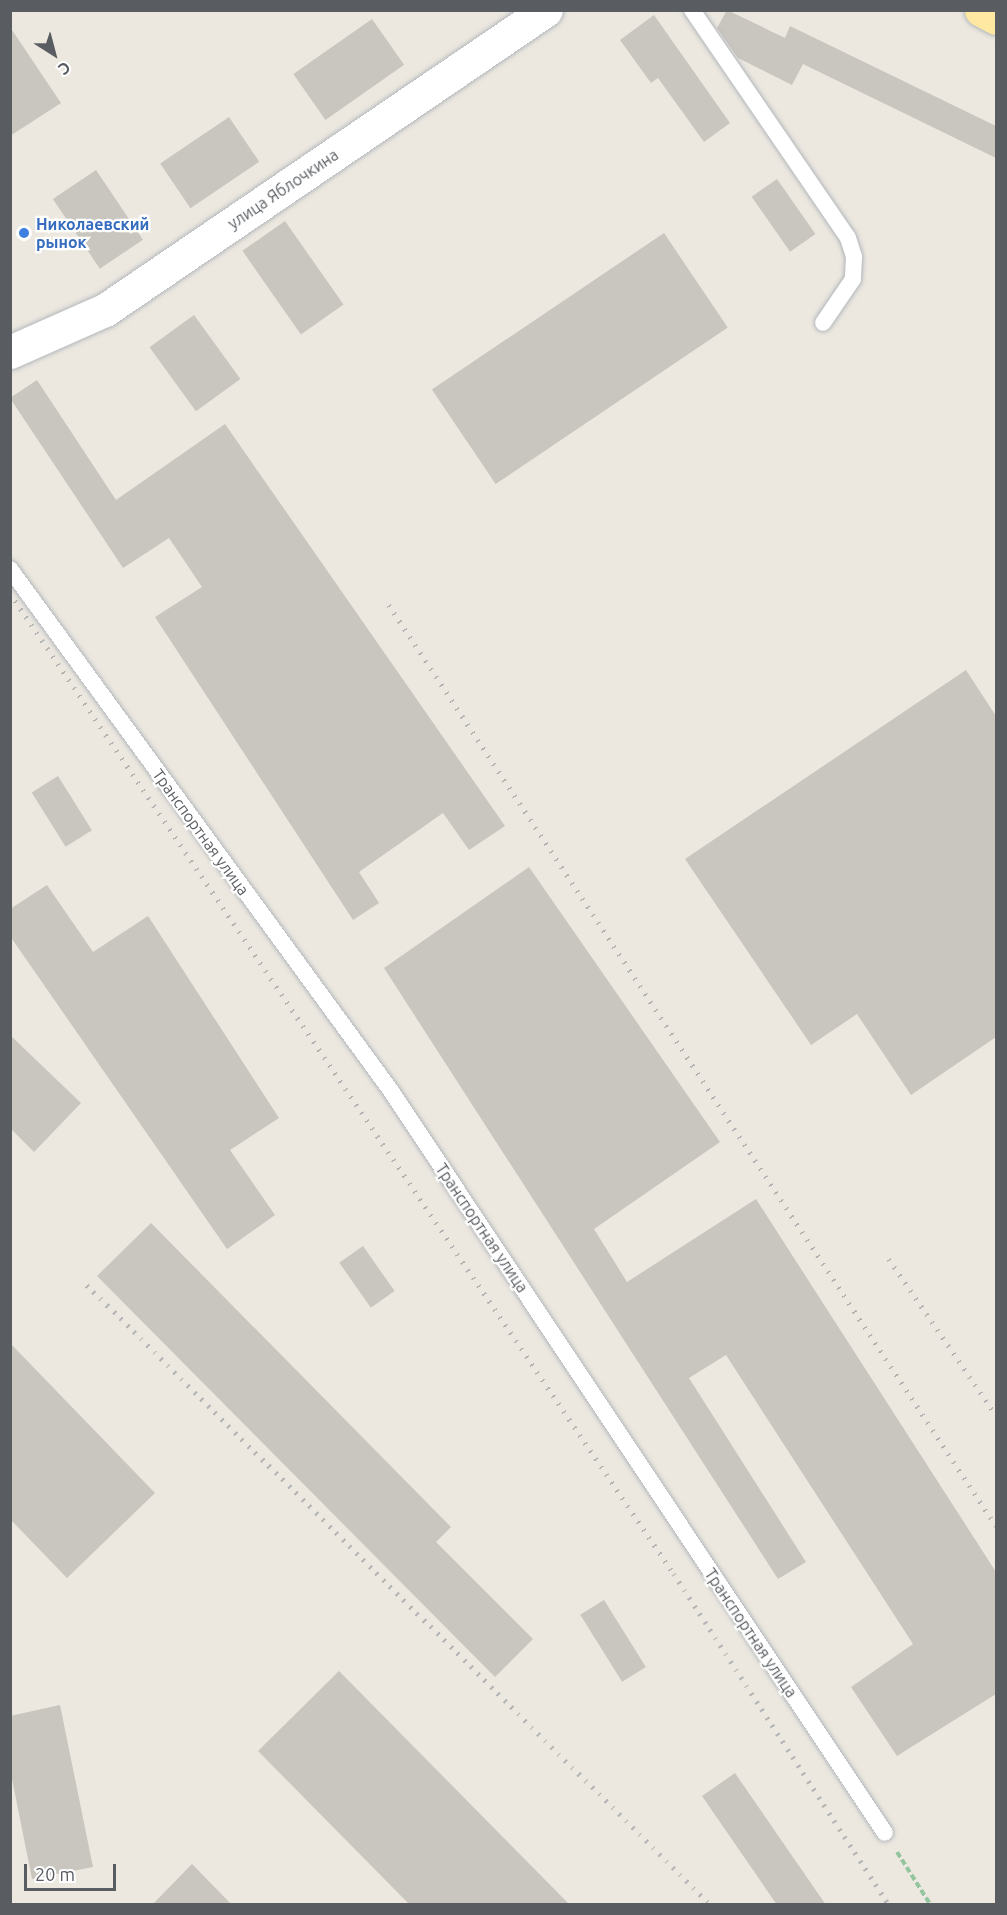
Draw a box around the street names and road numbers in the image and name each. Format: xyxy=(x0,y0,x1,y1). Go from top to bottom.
street label: улица Яблочкина xyxy=(224,145,342,233)
street label: Транспортная улица xyxy=(149,765,253,899)
street label: Транспортная улица xyxy=(432,1160,532,1296)
street label: Транспортная улица xyxy=(701,1565,801,1701)

